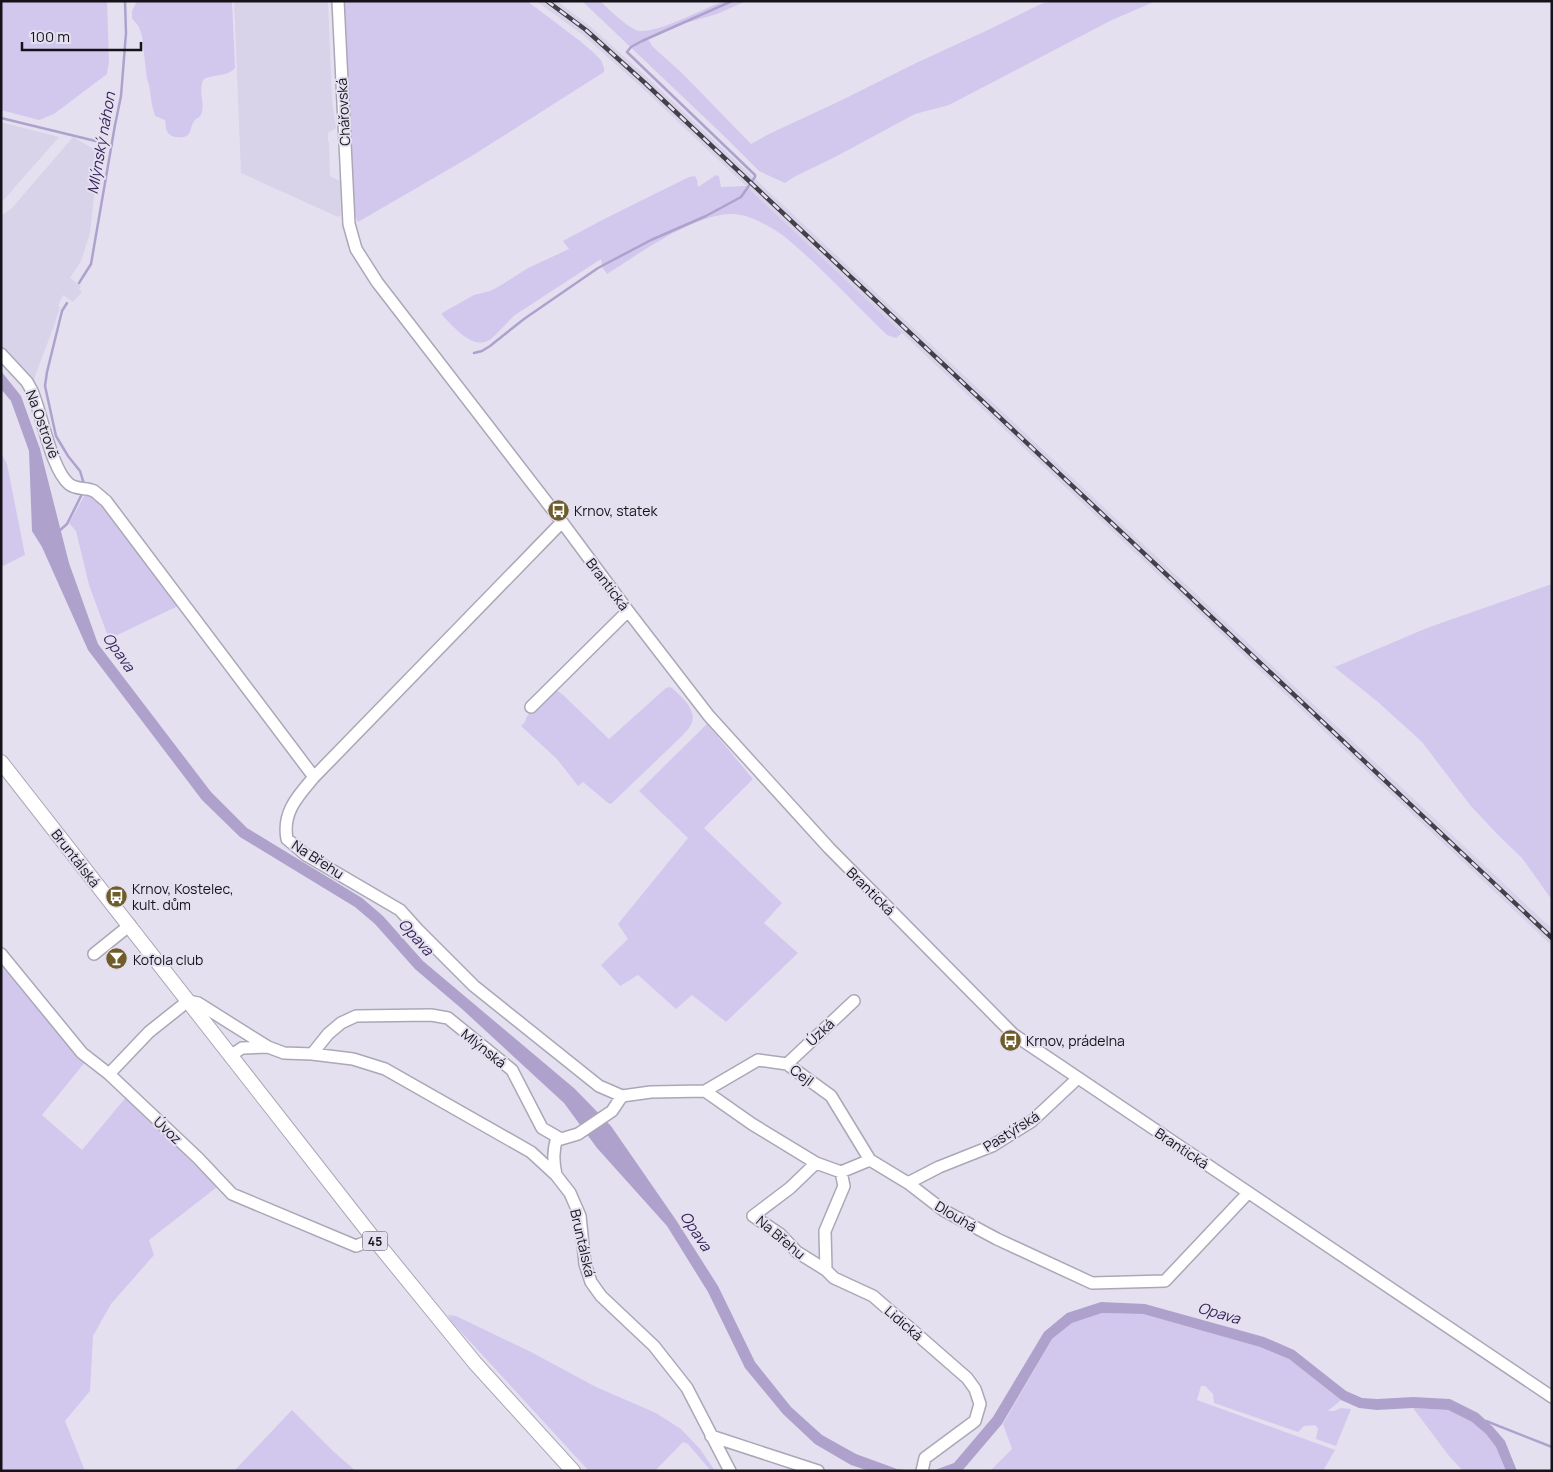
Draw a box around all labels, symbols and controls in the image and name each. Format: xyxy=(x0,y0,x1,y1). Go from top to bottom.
scale bar xyxy=(22,20,141,52)
text: 100 m xyxy=(30,26,70,47)
street label: Chářovská xyxy=(332,78,354,146)
water label: Mlýnský náhon xyxy=(82,89,120,196)
street label: Na Ostrově xyxy=(22,387,64,461)
bus stop icon: Krnov, statek xyxy=(546,498,570,522)
place label: Krnov, statek xyxy=(574,501,658,520)
street label: Brantická xyxy=(582,554,634,614)
water label: Opava xyxy=(98,628,140,676)
street label: Bruntálská xyxy=(47,825,105,891)
street label: Na Břehu xyxy=(288,835,348,883)
street label: Brantická xyxy=(843,863,899,919)
place label: Krnov, Kostelec, kult. dům xyxy=(132,879,234,914)
bus stop icon: Krnov, Kostelec, kult. dům xyxy=(104,884,128,908)
water label: Opava xyxy=(394,914,439,961)
bar icon: Kofola club xyxy=(105,947,129,971)
place label: Kofola club xyxy=(133,950,203,969)
street label: Úzká xyxy=(802,1014,838,1050)
street label: Mlýnská xyxy=(457,1024,511,1072)
bus stop icon: Krnov, prádelna xyxy=(998,1028,1022,1052)
place label: Krnov, prádelna xyxy=(1026,1031,1125,1050)
street label: Cejl xyxy=(786,1060,818,1090)
street label: Pastýřská xyxy=(979,1106,1043,1156)
street label: Úvoz xyxy=(150,1112,186,1148)
street label: Brantická xyxy=(1151,1123,1213,1173)
street label: Dlouhá xyxy=(932,1196,980,1236)
street label: Bruntálská xyxy=(566,1207,600,1279)
water label: Opava xyxy=(675,1207,717,1255)
street label: Na Břehu xyxy=(752,1211,810,1263)
road number: 45 xyxy=(362,1232,388,1250)
water label: Opava xyxy=(1195,1297,1243,1329)
street label: Lidická xyxy=(881,1301,927,1345)

